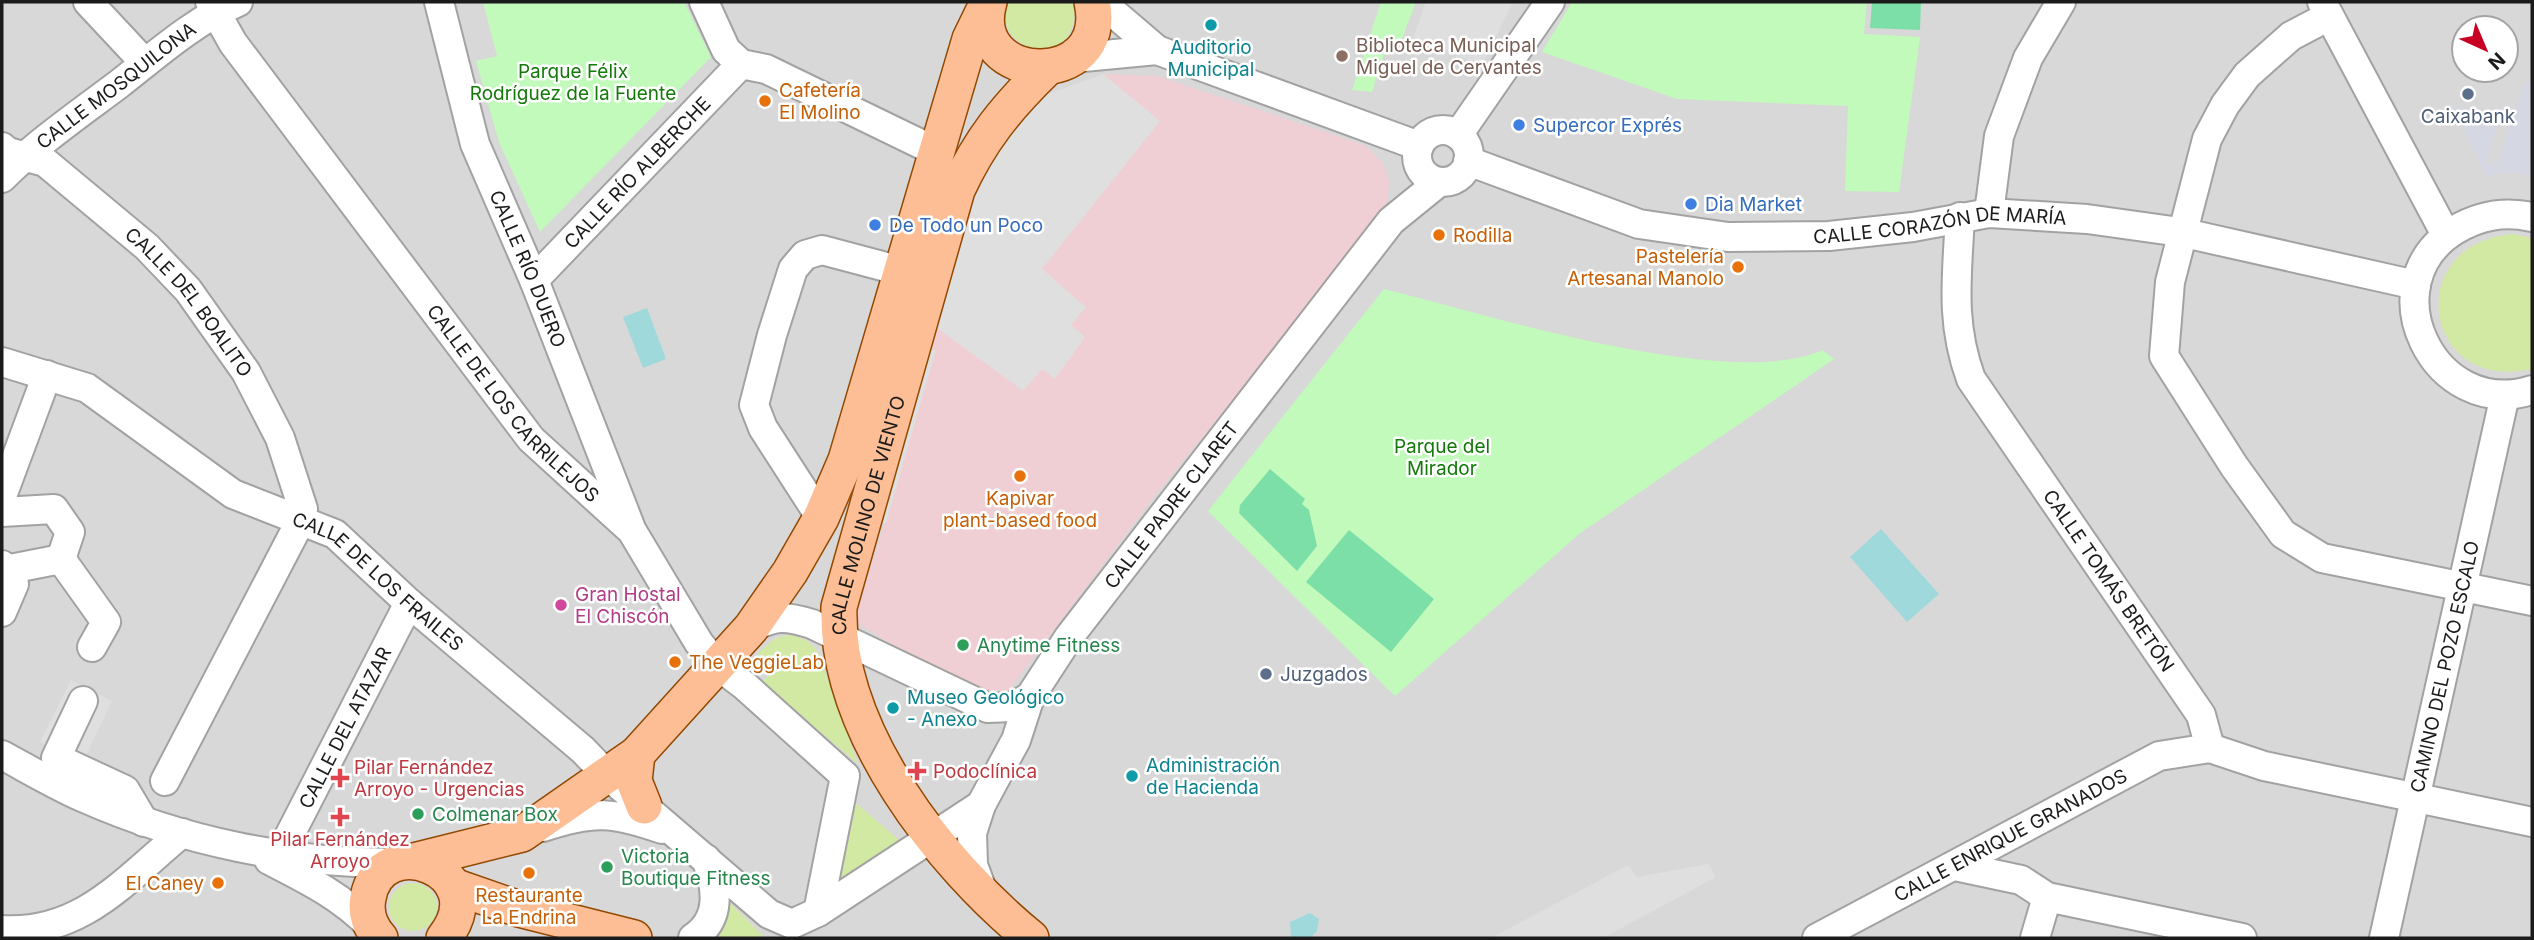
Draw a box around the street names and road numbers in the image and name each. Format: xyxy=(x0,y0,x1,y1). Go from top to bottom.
street label: CALLE MOSQUILONA xyxy=(32,18,200,154)
street label: CALLE RÍO ALBERCHE xyxy=(559,92,715,253)
street label: CALLE RÍO DUERO xyxy=(484,187,570,351)
street label: CALLE CORAZÓN DE MARÍA xyxy=(1813,202,2067,248)
street label: CALLE DEL BOALITO xyxy=(120,223,257,381)
street label: CALLE DE LOS CARRILEJOS xyxy=(422,300,604,507)
street label: CALLE MOLINO DE VIENTO xyxy=(828,393,910,636)
street label: CALLE PADRE CLARET xyxy=(1100,417,1244,593)
street label: CALLE TOMÁS BRETÓN xyxy=(2038,485,2179,676)
street label: CALLE DE LOS FRAILES xyxy=(289,507,468,656)
street label: CAMINO DEL POZO ESCALO xyxy=(2406,539,2484,795)
street label: CALLE DEL ATAZAR xyxy=(294,643,396,813)
street label: CALLE ENRIQUE GRANADOS xyxy=(1890,764,2131,907)

